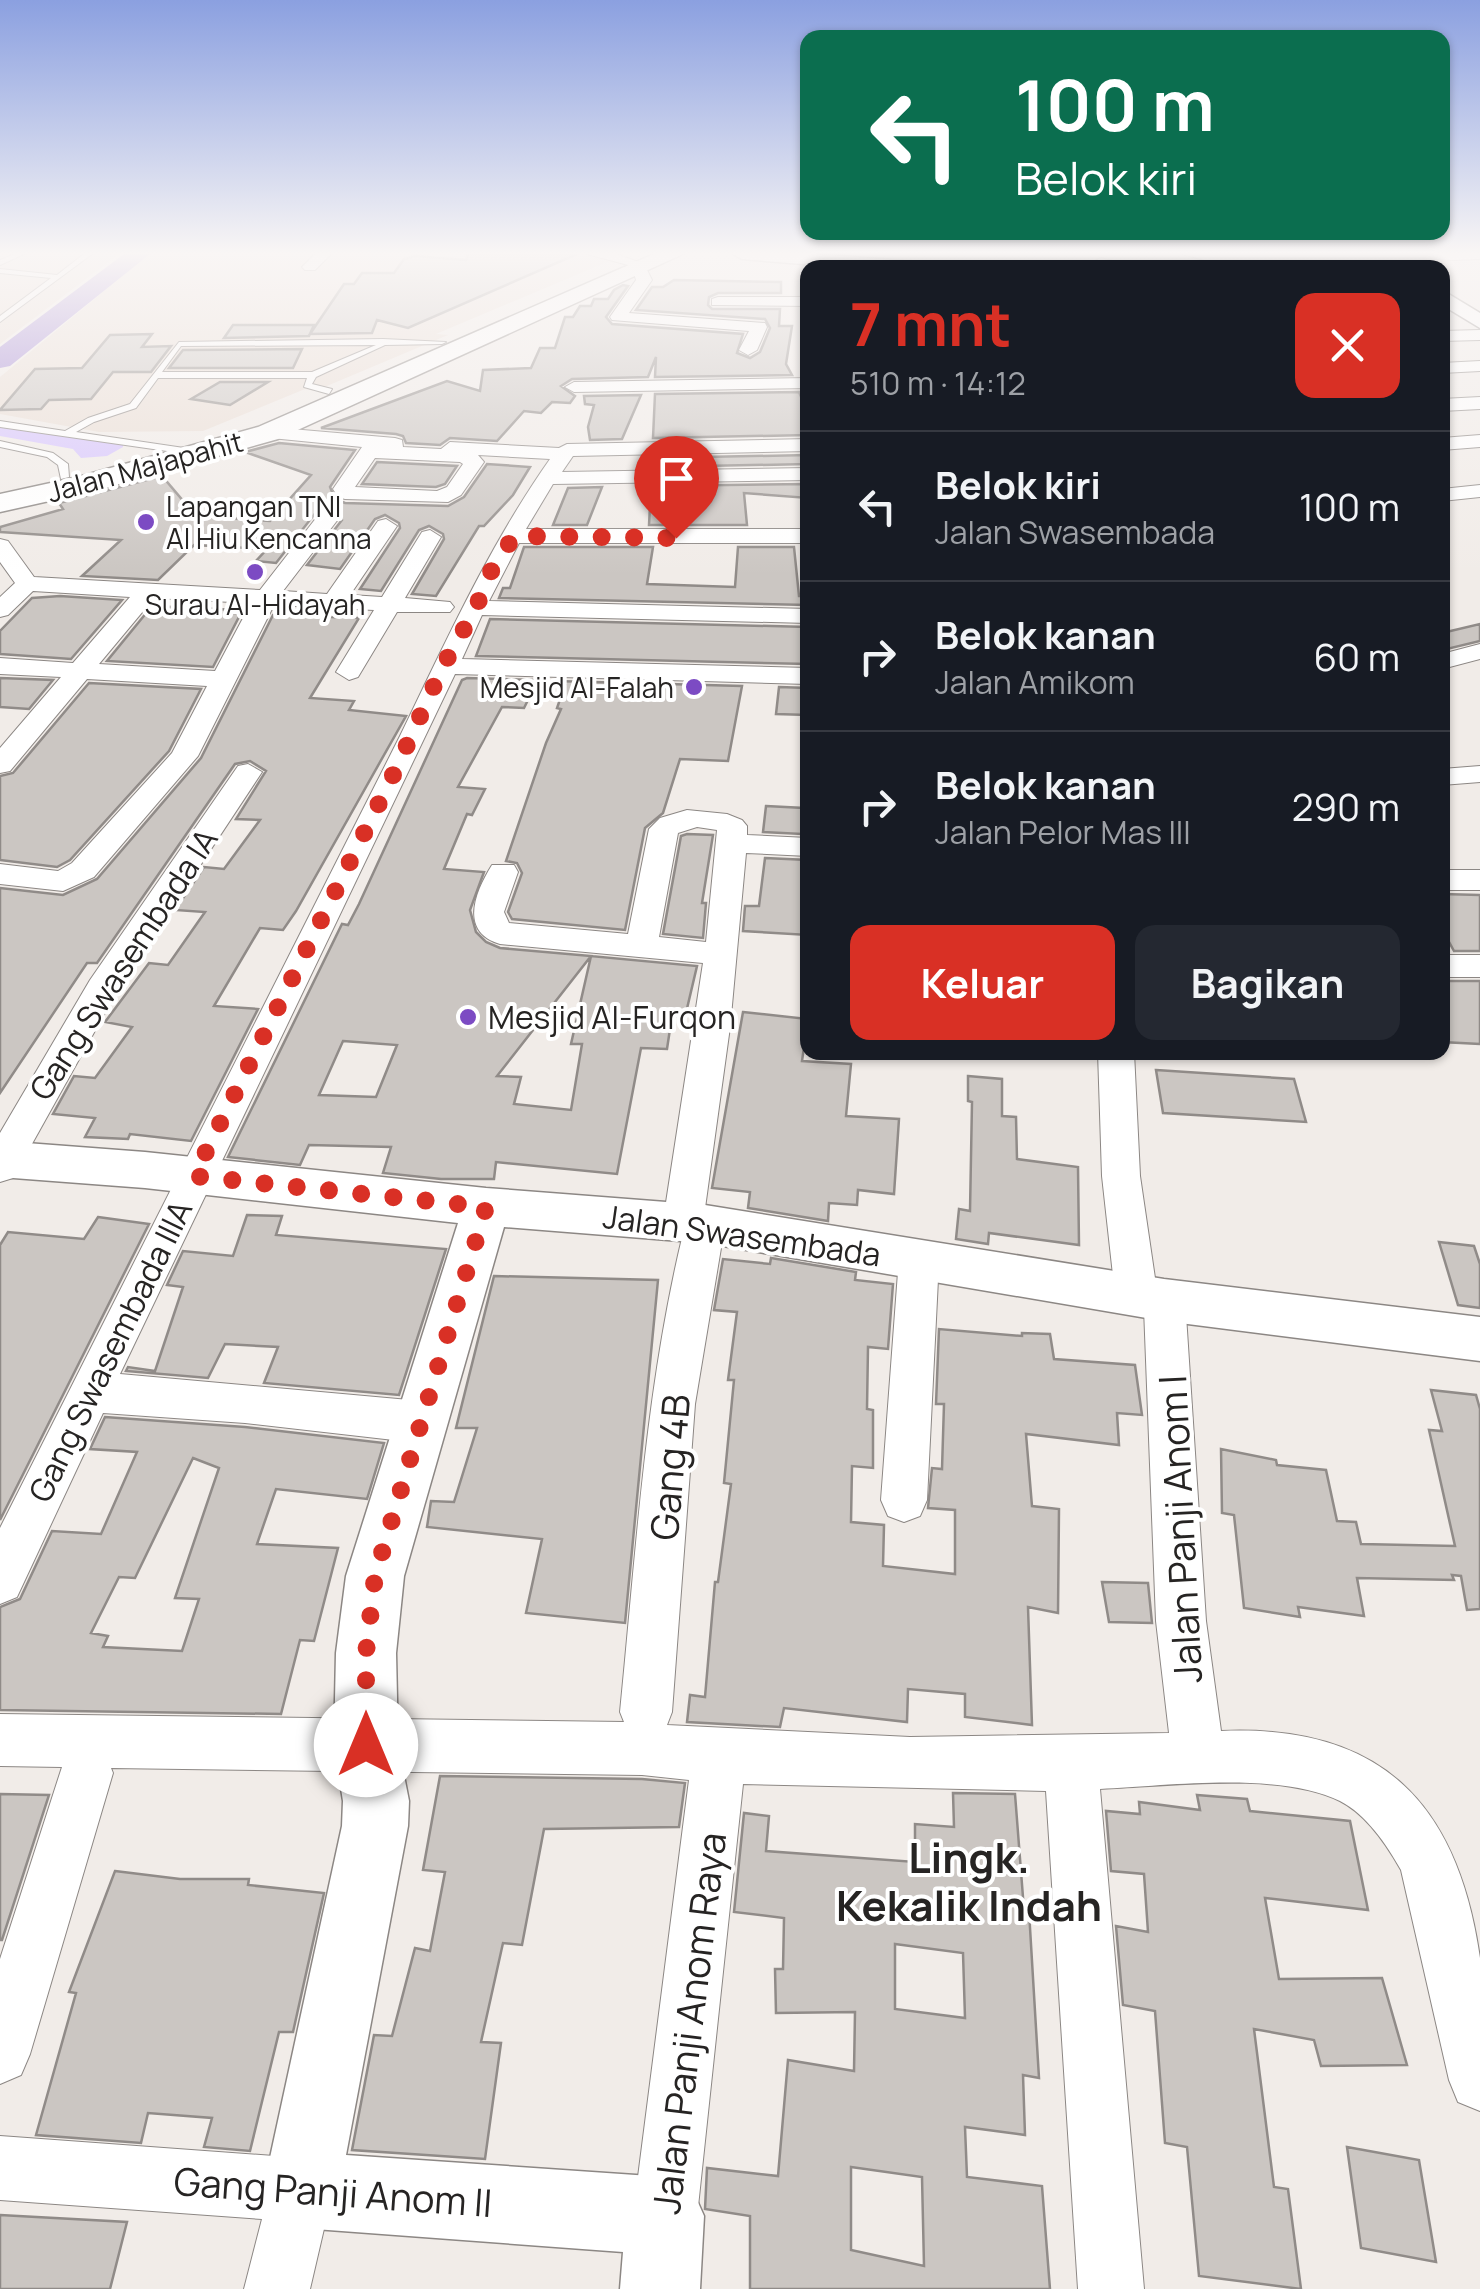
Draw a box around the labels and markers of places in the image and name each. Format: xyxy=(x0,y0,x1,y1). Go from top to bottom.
pin xyxy=(634,436,719,539)
place label: Lapangan TNI Al Hiu Kencanna xyxy=(166,487,372,557)
marker: Lapangan TNI Al Hiu Kencanna xyxy=(135,511,157,533)
marker: Surau Al-Hidayah xyxy=(244,561,266,583)
place label: Surau Al-Hidayah xyxy=(145,585,365,623)
place label: Mesjid Al-Falah xyxy=(480,668,674,706)
marker: Mesjid Al-Falah xyxy=(683,676,705,698)
place label: Mesjid Al-Furqon xyxy=(488,995,736,1039)
marker: Mesjid Al-Furqon xyxy=(457,1006,479,1028)

